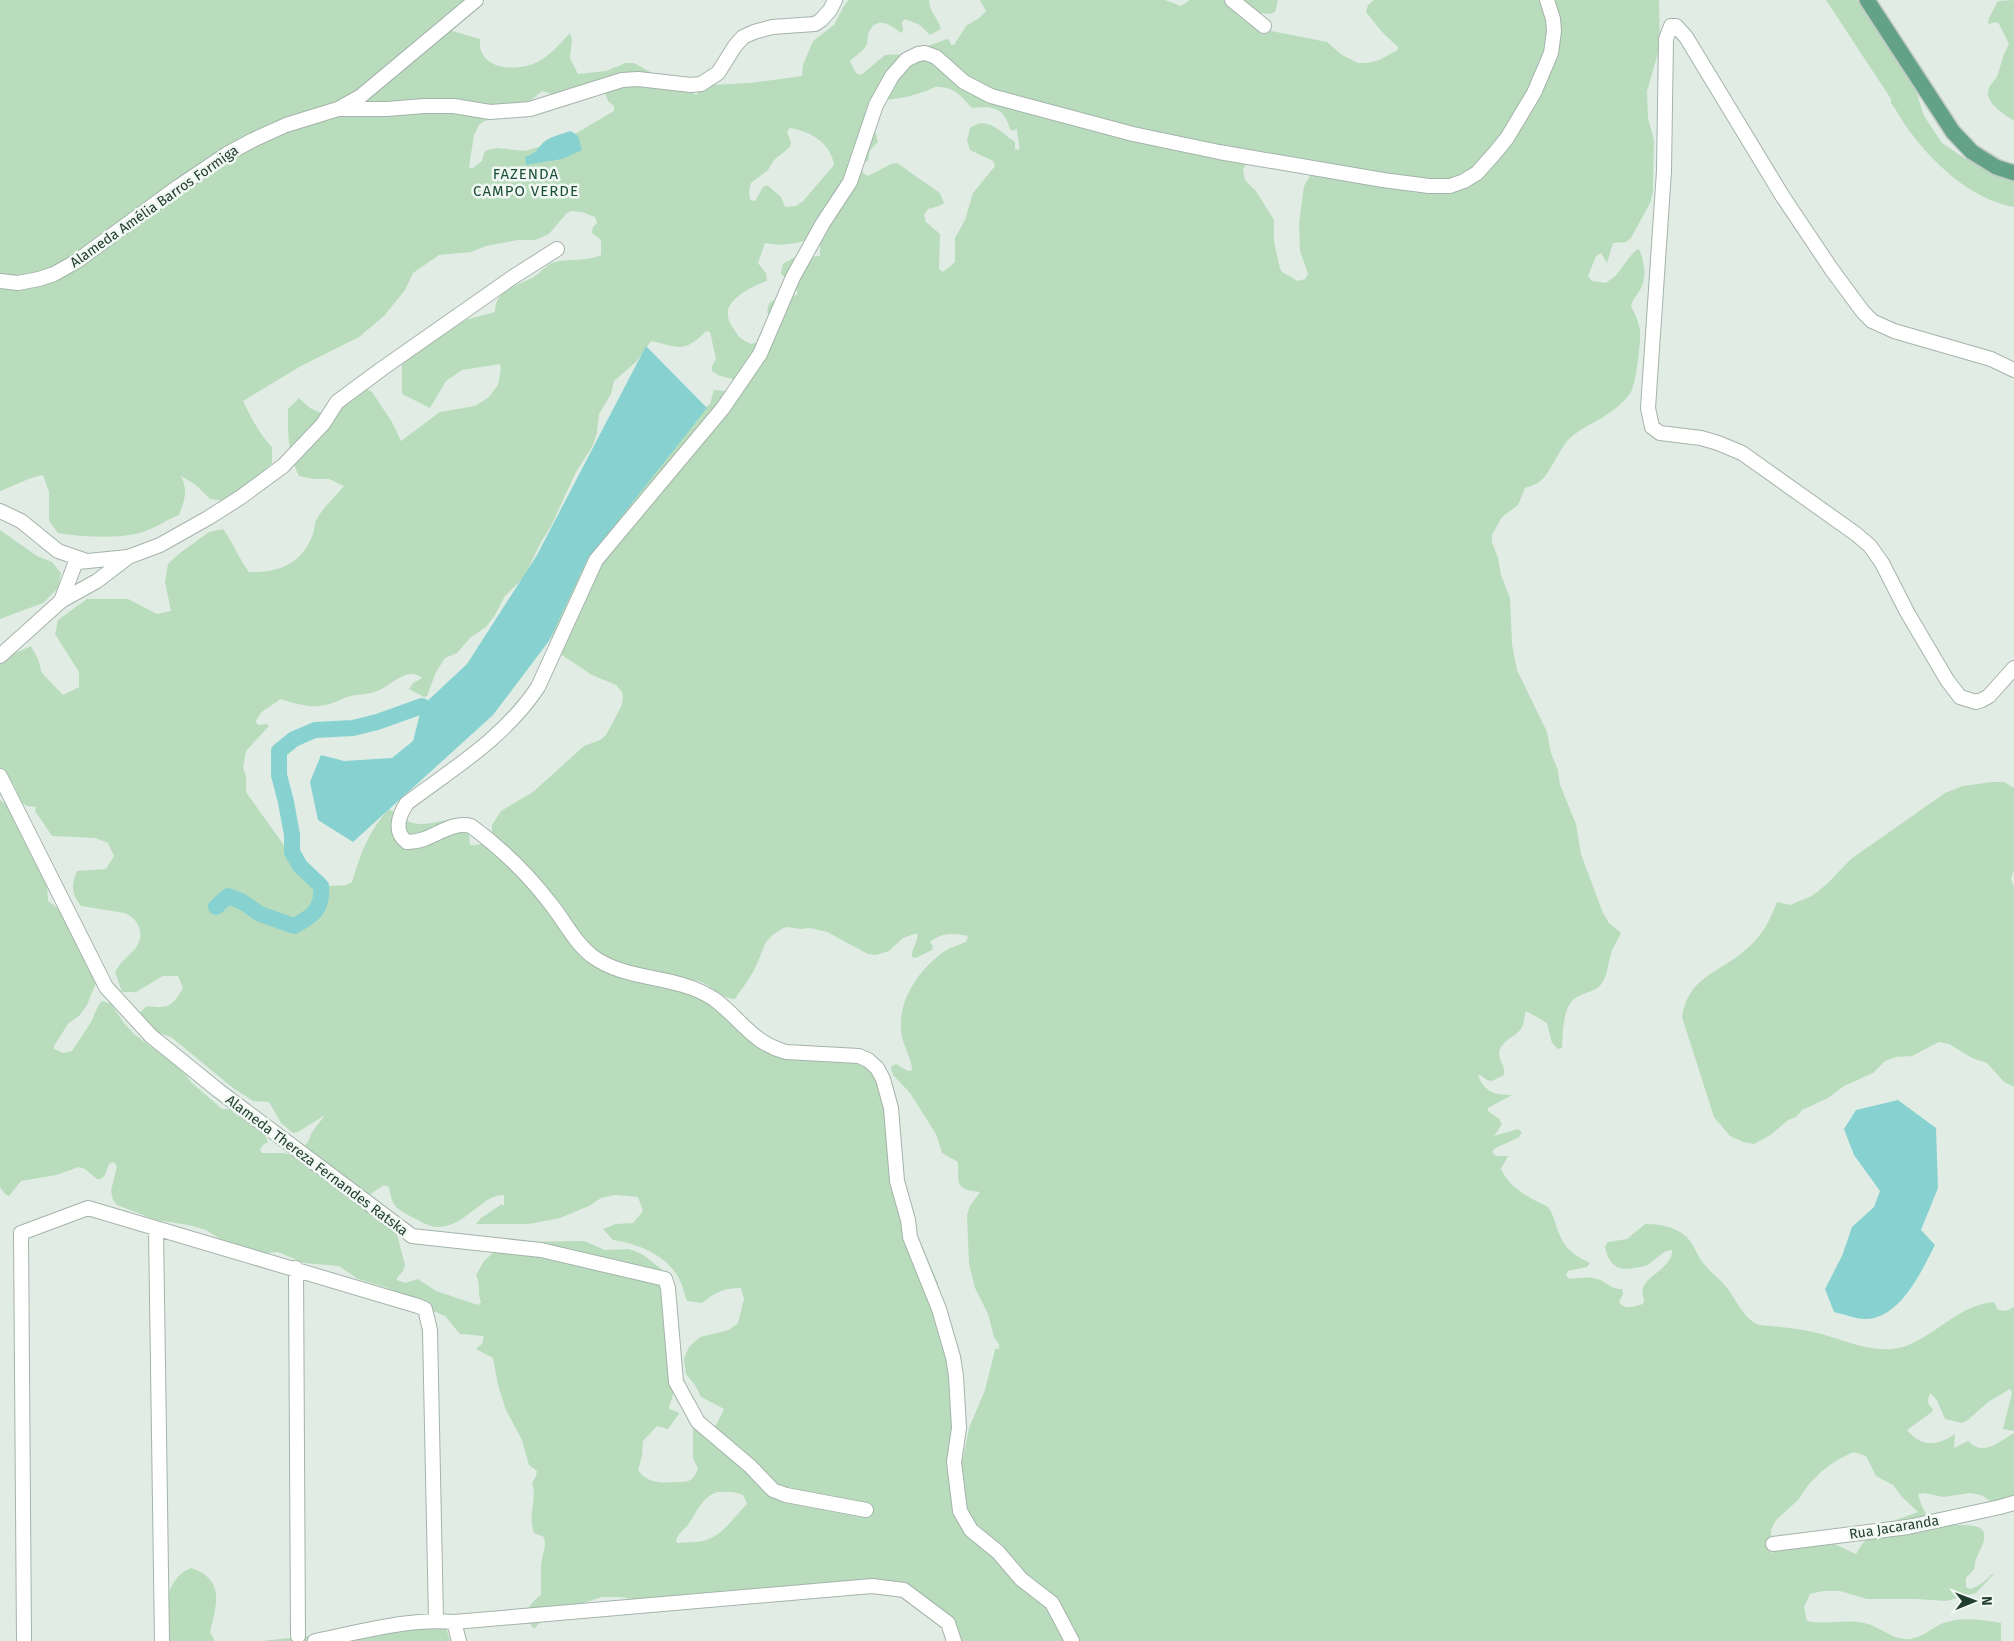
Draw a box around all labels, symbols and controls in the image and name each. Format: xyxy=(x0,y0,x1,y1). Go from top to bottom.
street label: Alameda Amélia Barros Formiga xyxy=(67,142,242,271)
district label: FAZENDA CAMPO VERDE xyxy=(473,165,579,200)
street label: Alameda Thereza Fernandes Ratska xyxy=(222,1091,411,1239)
street label: Rua Jacaranda xyxy=(1848,1512,1940,1543)
north arrow xyxy=(1949,1576,1999,1626)
text: N xyxy=(1978,1596,1995,1606)

